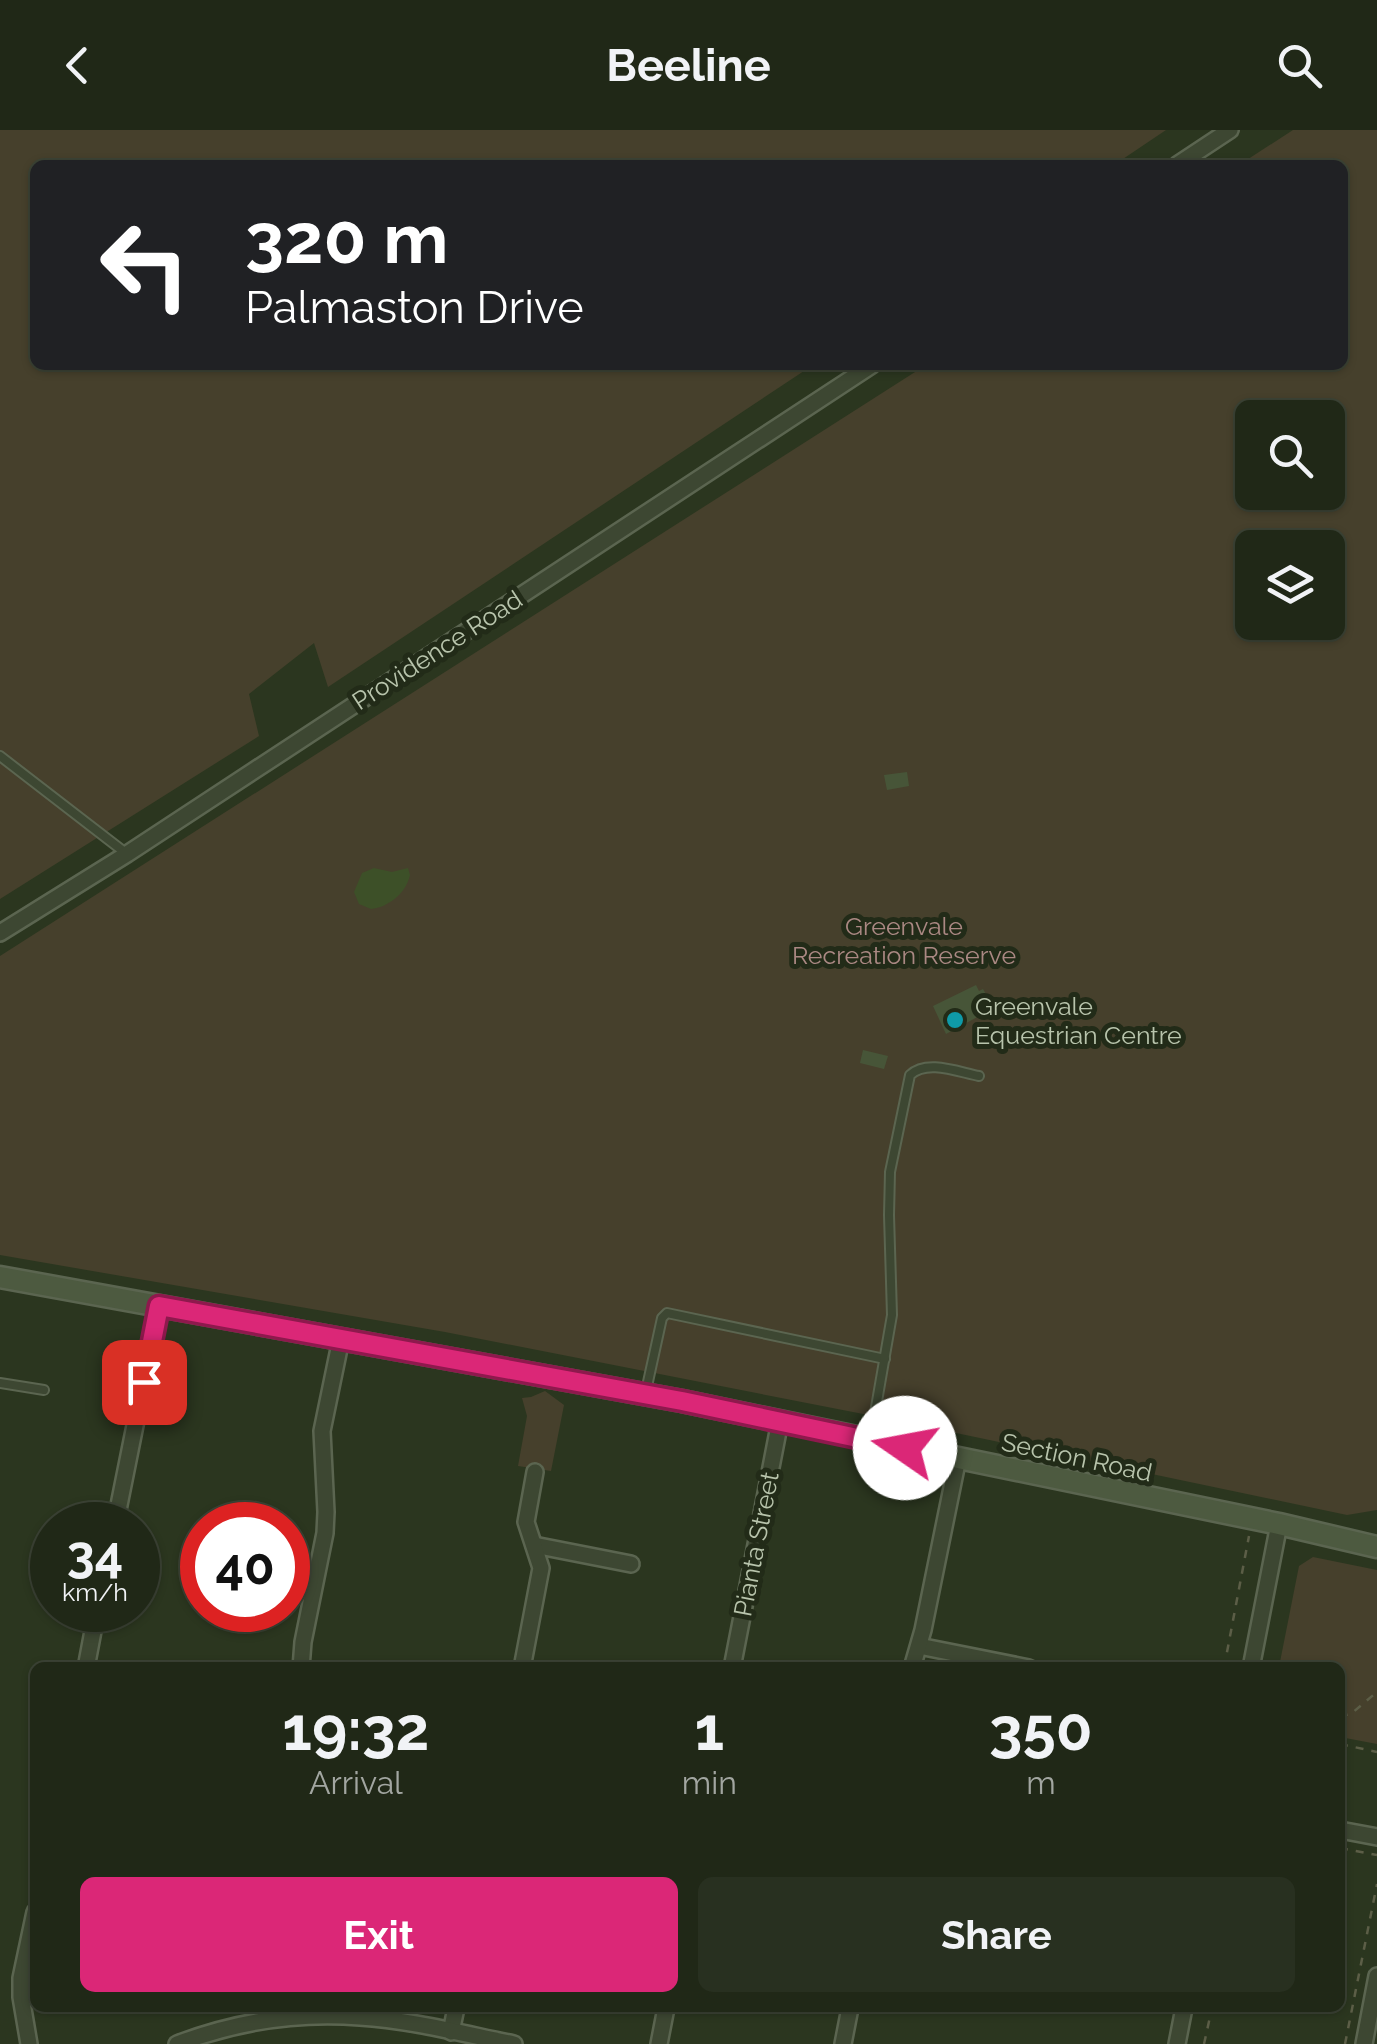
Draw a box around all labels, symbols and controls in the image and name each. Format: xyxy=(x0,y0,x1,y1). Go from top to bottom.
icon: back xyxy=(50,38,105,93)
icon: search xyxy=(1272,38,1327,93)
text: Beeline xyxy=(606,39,771,92)
text: 320 m xyxy=(245,197,449,279)
icon: left xyxy=(80,200,210,330)
text: Palmaston Drive xyxy=(245,281,584,334)
map controls xyxy=(1235,400,1345,640)
button: search xyxy=(1235,400,1345,510)
button: layers xyxy=(1235,530,1345,640)
street label: Providence Road xyxy=(346,584,528,716)
park label: Greenvale Recreation Reserve xyxy=(792,911,1016,970)
place label: Greenvale Equestrian Centre xyxy=(975,991,1182,1050)
marker: Greenvale Equestrian Centre xyxy=(944,1009,966,1031)
pin xyxy=(102,1340,187,1425)
icon: arrive xyxy=(117,1355,172,1410)
position arrow xyxy=(853,1396,957,1500)
street label: Section Road xyxy=(999,1426,1155,1488)
street label: Pianta Street xyxy=(727,1468,785,1619)
speed limit sign: 40 xyxy=(180,1502,310,1632)
text: 34 xyxy=(67,1525,123,1584)
text: km/h xyxy=(62,1577,128,1607)
text: 19:32 xyxy=(282,1694,429,1764)
text: 1 xyxy=(694,1694,724,1764)
text: 350 xyxy=(989,1694,1093,1764)
text: Arrival xyxy=(309,1764,403,1801)
text: min xyxy=(682,1764,737,1801)
text: m xyxy=(1026,1764,1056,1801)
button: Exit xyxy=(80,1877,678,1992)
button: Share xyxy=(698,1877,1295,1992)

